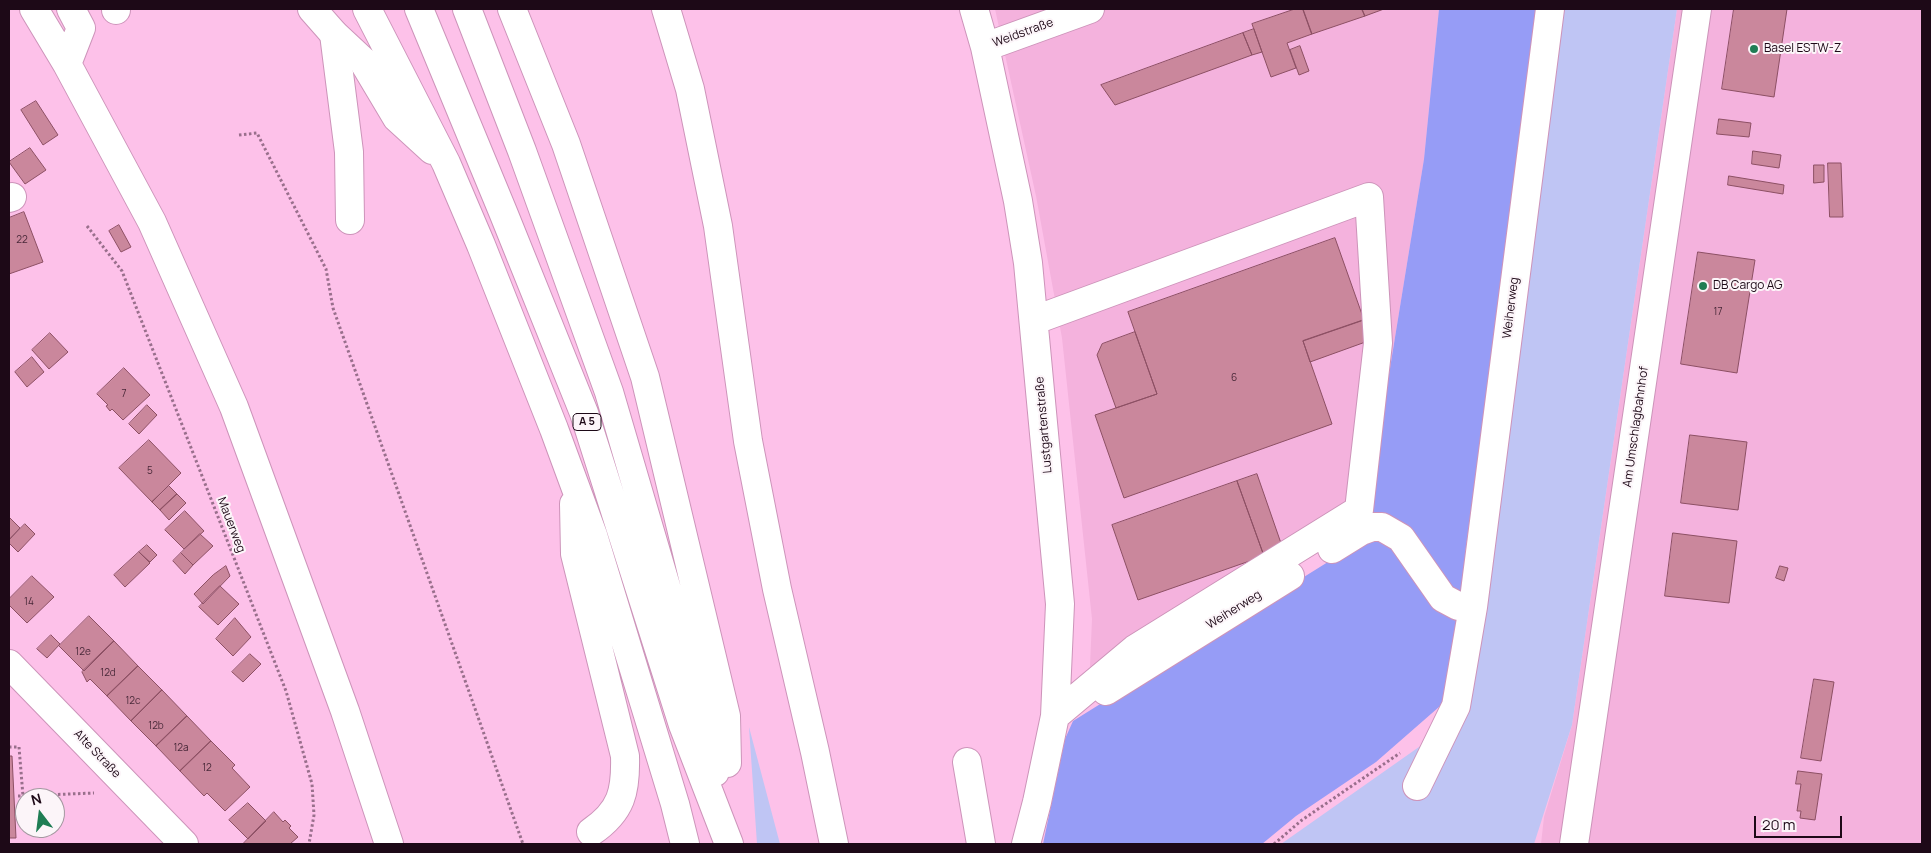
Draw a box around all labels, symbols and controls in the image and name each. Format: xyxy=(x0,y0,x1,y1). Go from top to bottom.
street label: Weidstraße xyxy=(991,15,1055,51)
place label: Basel ESTW-Z xyxy=(1764,42,1841,56)
marker: Basel ESTW-Z xyxy=(1748,43,1760,55)
house number: 22 xyxy=(16,234,28,246)
street label: Weiherweg xyxy=(1500,276,1522,340)
place label: DB Cargo AG xyxy=(1713,279,1783,293)
marker: DB Cargo AG xyxy=(1697,280,1709,292)
house number: 17 xyxy=(1714,306,1722,318)
street label: Am Umschlagbahnhof xyxy=(1620,366,1652,488)
house number: 6 xyxy=(1231,372,1237,384)
street label: Lustgartenstraße xyxy=(1033,376,1055,474)
house number: 7 xyxy=(121,388,127,400)
road number: A 5 xyxy=(573,414,601,431)
house number: 5 xyxy=(147,465,153,477)
street label: Mauerweg xyxy=(214,495,248,555)
street label: Weiherweg xyxy=(1204,587,1264,633)
house number: 14 xyxy=(24,596,34,608)
house number: 12e xyxy=(75,646,91,658)
house number: 12d xyxy=(100,667,116,679)
house number: 12c xyxy=(125,695,141,707)
house number: 12b xyxy=(148,720,164,732)
street label: Alte Straße xyxy=(70,727,124,781)
house number: 12a xyxy=(173,742,189,754)
house number: 12 xyxy=(202,762,212,774)
north arrow xyxy=(15,788,65,838)
text: N xyxy=(29,789,44,809)
scale bar xyxy=(1756,806,1844,838)
text: 20 m xyxy=(1762,814,1795,835)

